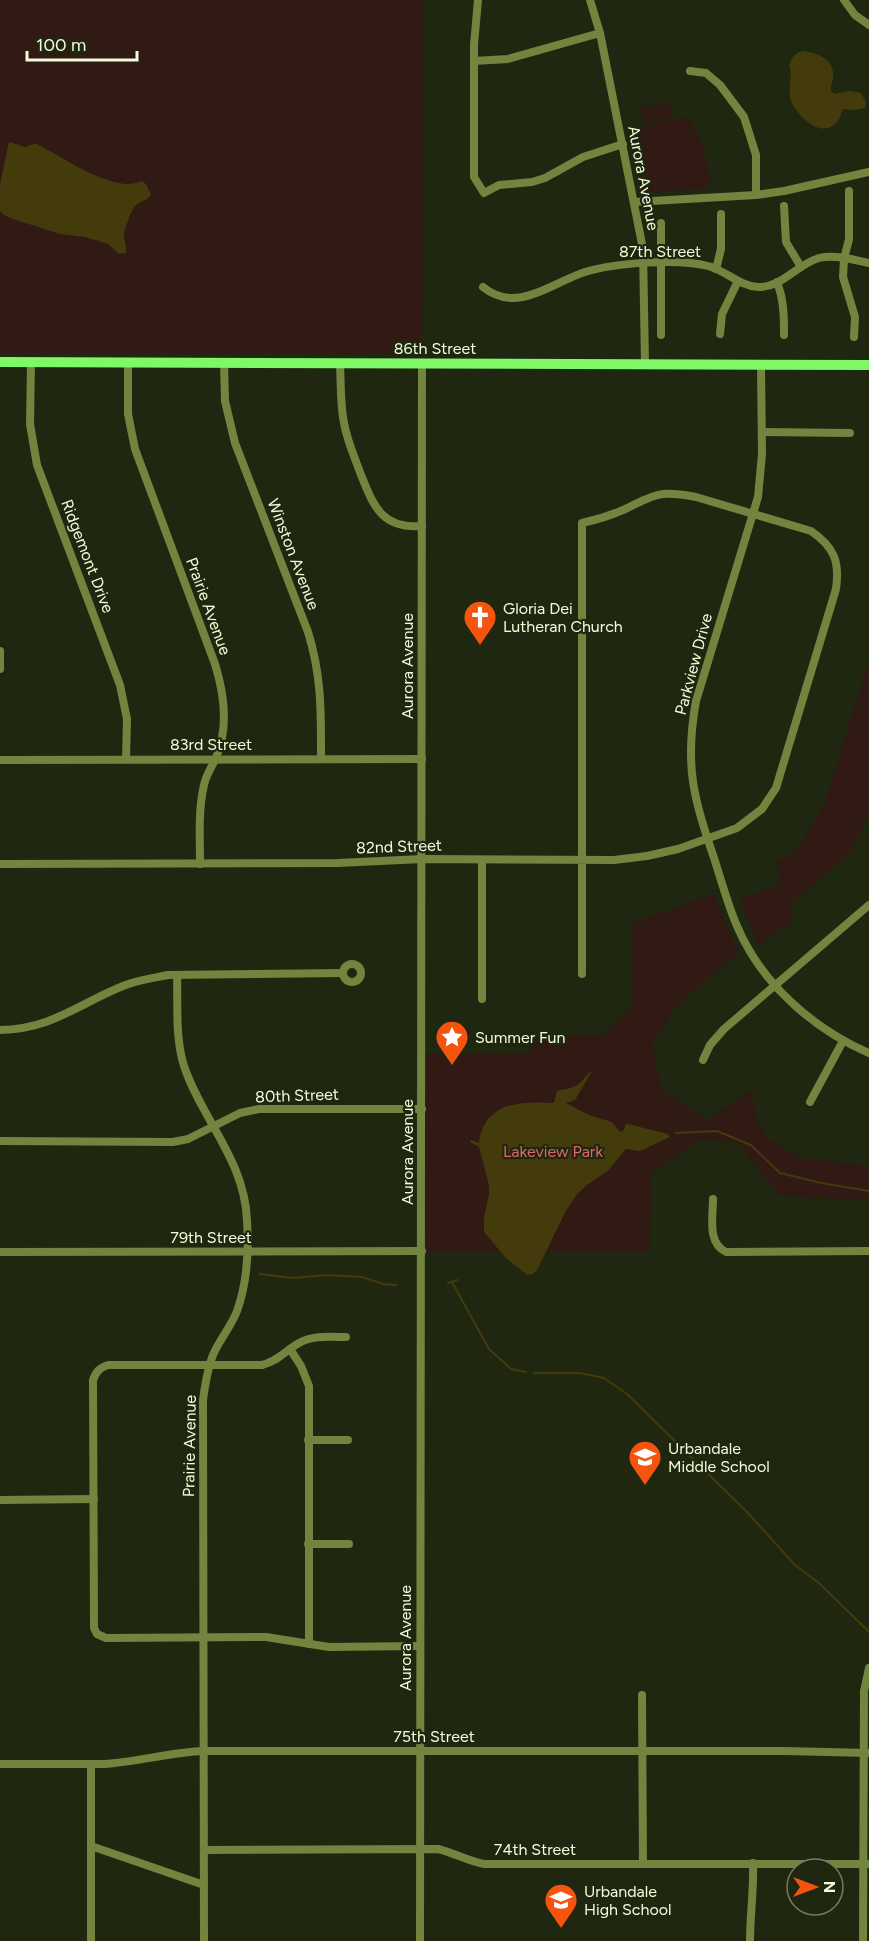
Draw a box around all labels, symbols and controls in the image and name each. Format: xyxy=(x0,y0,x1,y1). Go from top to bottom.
scale bar xyxy=(27,24,136,62)
text: 100 m xyxy=(36,34,86,56)
street label: Aurora Avenue xyxy=(624,124,663,232)
street label: 87th Street xyxy=(619,242,701,261)
street label: 86th Street xyxy=(394,339,476,358)
street label: Winston Avenue xyxy=(264,496,324,613)
street label: Ridgemont Drive xyxy=(57,497,118,616)
street label: Prairie Avenue xyxy=(182,555,235,658)
church icon: Gloria Dei Lutheran Church xyxy=(462,599,498,646)
place label: Gloria Dei Lutheran Church xyxy=(503,599,623,636)
street label: Parkview Drive xyxy=(671,611,716,717)
street label: Aurora Avenue xyxy=(398,613,417,719)
street label: 83rd Street xyxy=(170,735,252,754)
street label: 82nd Street xyxy=(356,836,442,857)
place icon: Summer Fun xyxy=(434,1019,470,1066)
place label: Summer Fun xyxy=(475,1028,566,1047)
street label: 80th Street xyxy=(255,1085,339,1106)
street label: Aurora Avenue xyxy=(398,1099,417,1205)
park label: Lakeview Park xyxy=(503,1142,603,1161)
street label: 79th Street xyxy=(170,1228,252,1247)
street label: Prairie Avenue xyxy=(179,1394,200,1497)
school or university icon: Urbandale Middle School xyxy=(627,1439,663,1486)
place label: Urbandale Middle School xyxy=(668,1439,770,1476)
street label: Aurora Avenue xyxy=(396,1585,415,1691)
street label: 75th Street xyxy=(393,1727,475,1746)
street label: 74th Street xyxy=(494,1840,576,1859)
north arrow xyxy=(785,1857,845,1917)
text: N xyxy=(820,1881,839,1893)
school or university icon: Urbandale High School xyxy=(543,1882,579,1929)
place label: Urbandale High School xyxy=(584,1882,672,1919)

